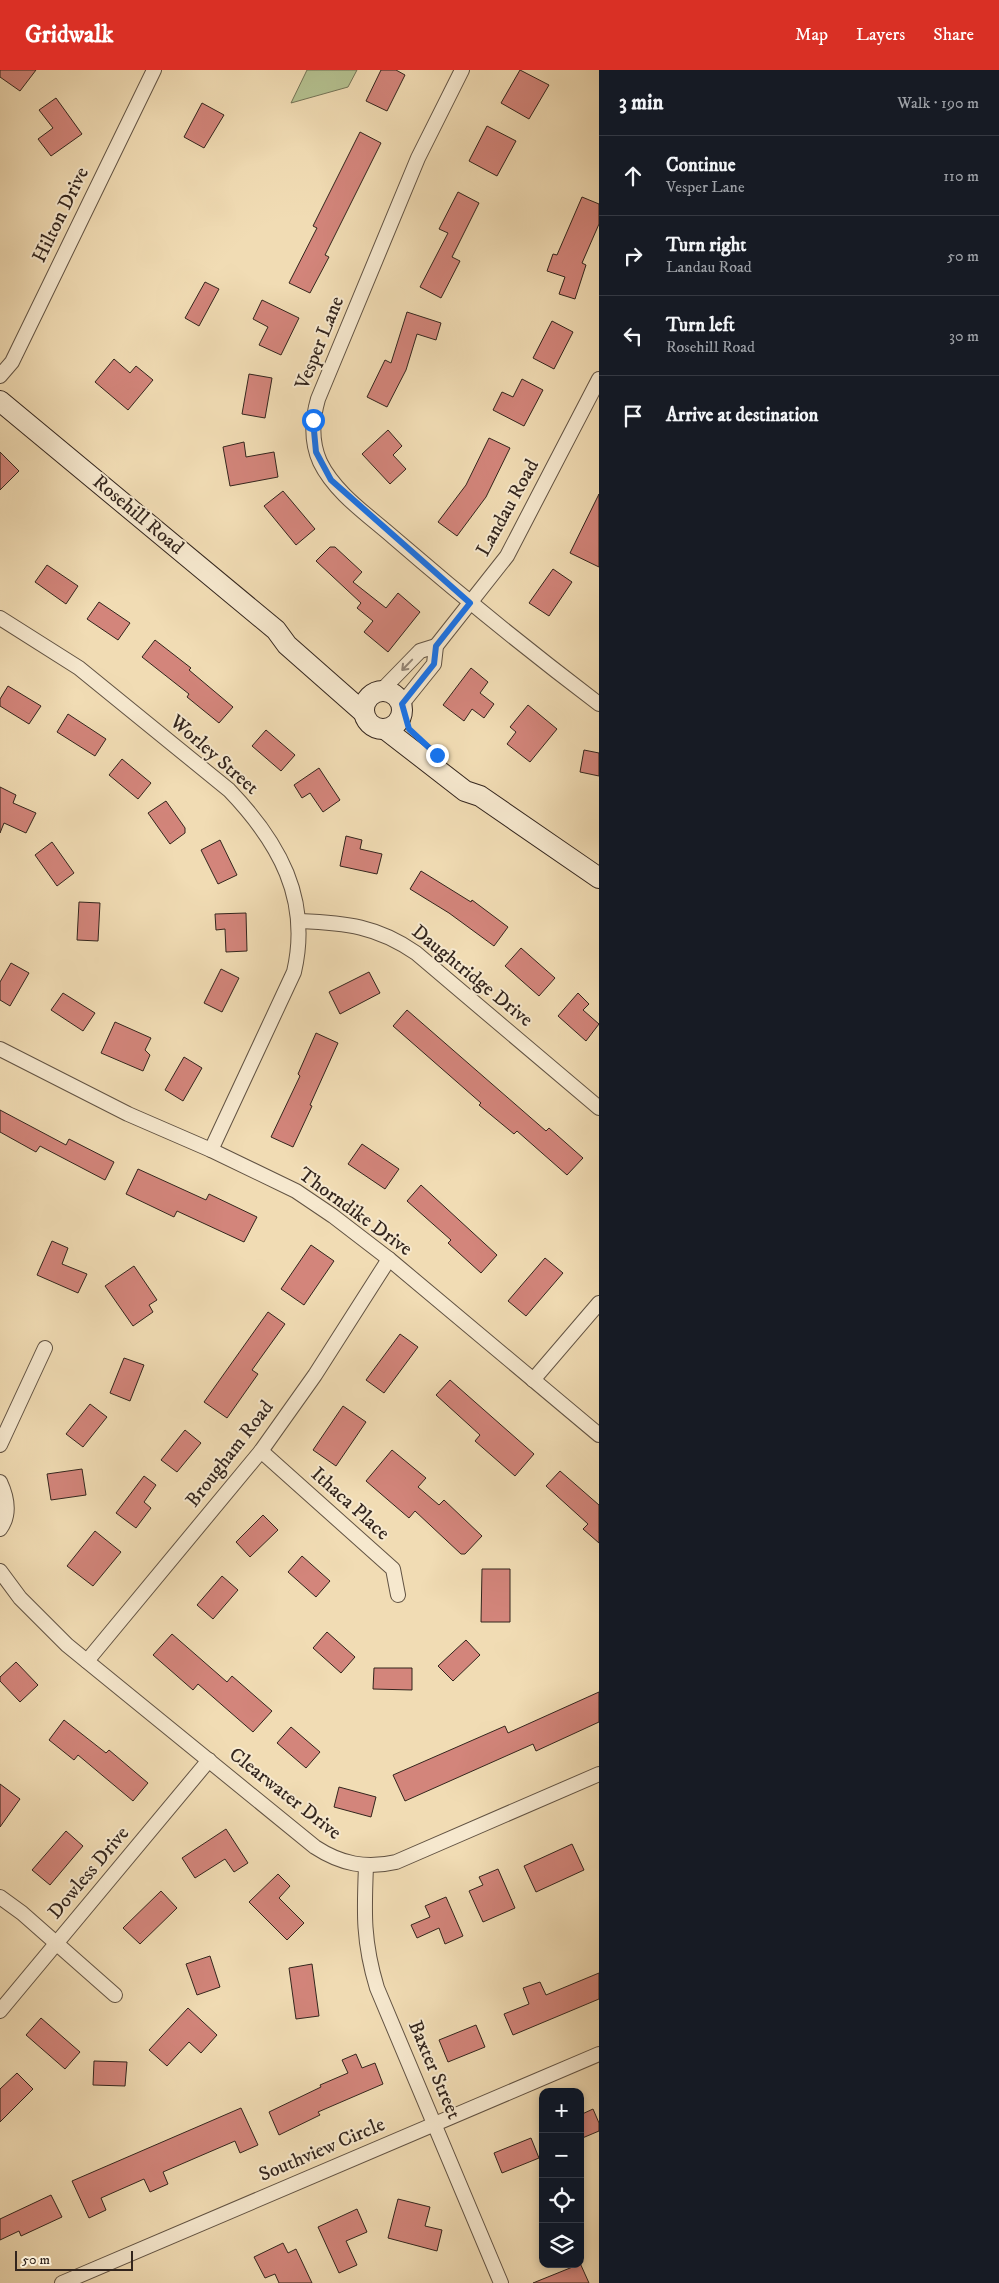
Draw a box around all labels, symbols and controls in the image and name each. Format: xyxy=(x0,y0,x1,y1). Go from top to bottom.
text: Gridwalk xyxy=(25,20,113,50)
text: Map xyxy=(795,24,828,46)
text: Layers xyxy=(856,24,905,46)
text: Share xyxy=(933,24,974,46)
text: 3 min xyxy=(619,90,664,116)
text: Walk · 190 m xyxy=(897,93,979,113)
text: Continue xyxy=(666,154,736,177)
icon: ahead xyxy=(619,162,647,190)
street label: Hilton Drive xyxy=(27,163,95,267)
text: 110 m xyxy=(943,166,979,186)
text: Vesper Lane xyxy=(666,177,745,197)
text: Turn right xyxy=(666,234,746,257)
icon: right xyxy=(619,242,647,270)
text: 50 m xyxy=(947,246,979,266)
text: Landau Road xyxy=(666,257,752,277)
street label: Vesper Lane xyxy=(290,293,350,394)
text: Turn left xyxy=(666,314,735,337)
icon: left xyxy=(619,322,647,350)
text: 30 m xyxy=(949,326,979,346)
text: Rosehill Road xyxy=(666,337,755,357)
icon: arrive xyxy=(619,402,647,430)
text: Arrive at destination xyxy=(666,404,818,427)
route start xyxy=(302,409,325,432)
street label: Landau Road xyxy=(471,455,545,561)
street label: Rosehill Road xyxy=(87,470,189,560)
one-way arrow xyxy=(401,659,413,671)
street label: Worley Street xyxy=(164,709,264,800)
route end xyxy=(426,744,449,767)
street label: Daughtridge Drive xyxy=(406,919,538,1033)
street label: Thorndike Drive xyxy=(293,1162,417,1262)
street label: Brougham Road xyxy=(180,1396,280,1512)
street label: Ithaca Place xyxy=(305,1462,395,1546)
street label: Clearwater Drive xyxy=(224,1742,346,1846)
street label: Dowless Drive xyxy=(43,1822,135,1924)
street label: Baxter Street xyxy=(402,2017,466,2123)
map controls xyxy=(539,2088,584,2268)
button: + xyxy=(539,2088,584,2133)
street label: Southview Circle xyxy=(255,2112,389,2188)
button: − xyxy=(539,2133,584,2178)
button: locate xyxy=(539,2178,584,2223)
button: layers xyxy=(539,2223,584,2268)
scale bar xyxy=(15,2248,132,2271)
text: 50 m xyxy=(22,2251,50,2269)

